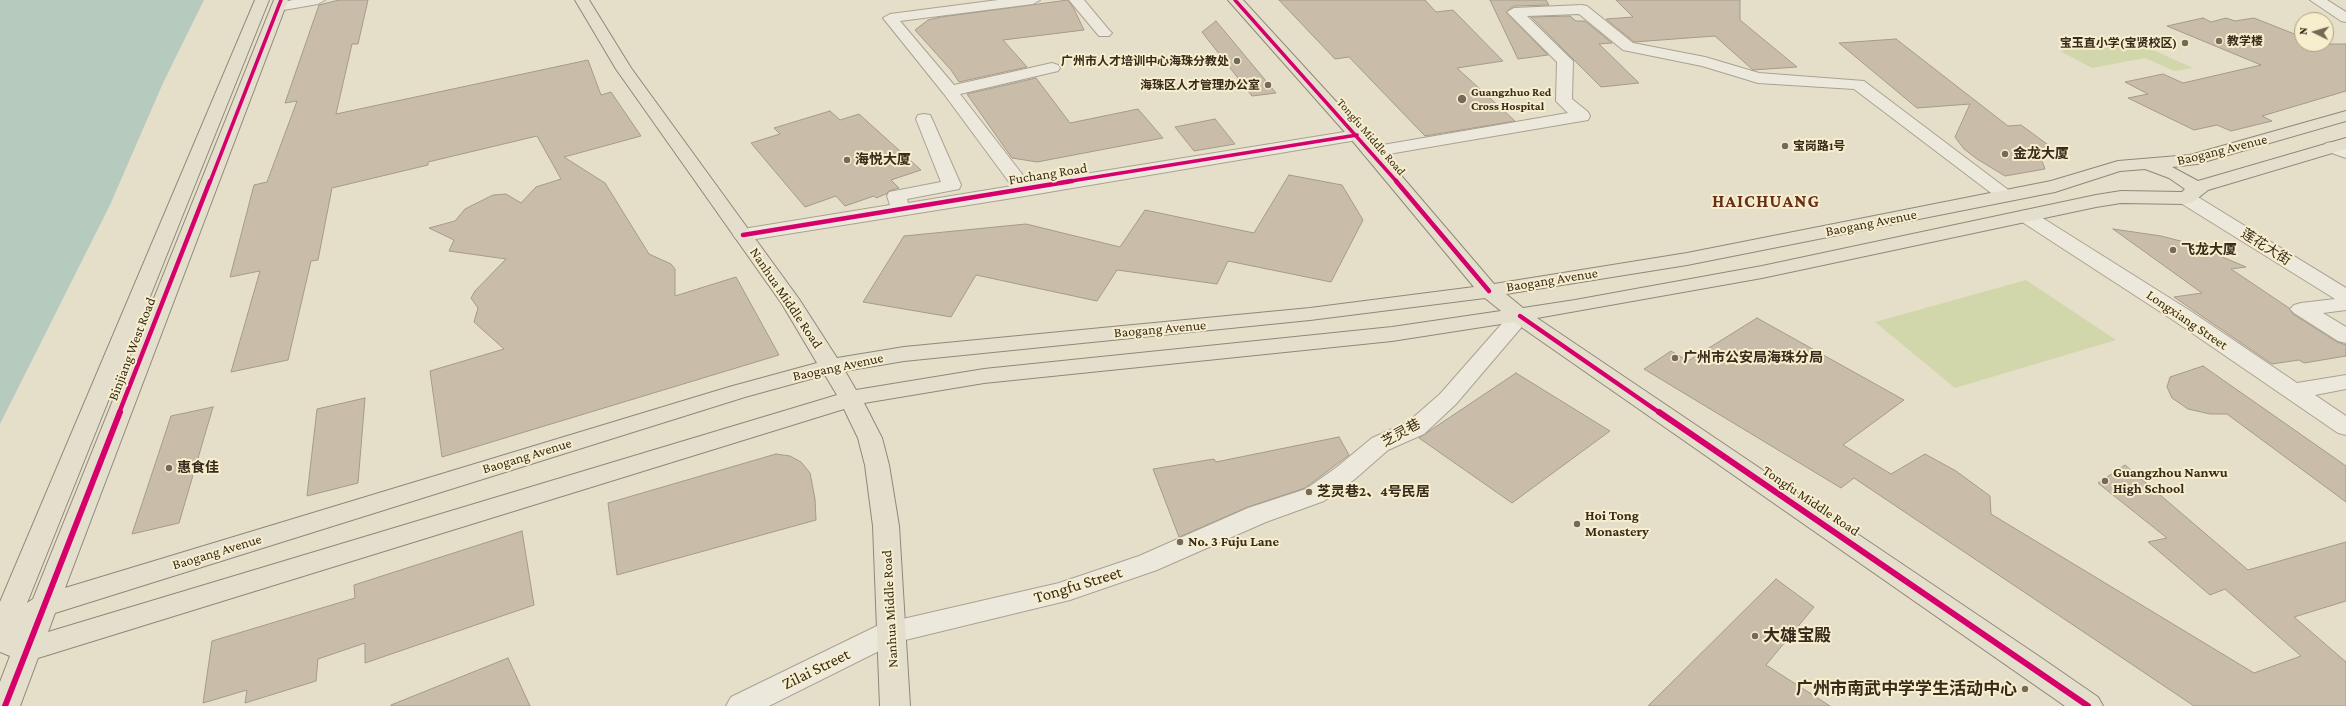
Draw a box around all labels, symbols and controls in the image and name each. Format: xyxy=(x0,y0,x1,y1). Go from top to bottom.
north arrow xyxy=(2294,12,2334,52)
text: N xyxy=(2297,27,2309,35)
place label: 教学楼 xyxy=(2227,34,2263,48)
place label: 宝玉直小学(宝贤校区) xyxy=(2060,36,2177,50)
marker: 教学楼 xyxy=(2214,36,2224,46)
marker: 宝玉直小学(宝贤校区) xyxy=(2180,38,2190,48)
place label: 广州市人才培训中心海珠分教处 xyxy=(1061,54,1229,68)
marker: 广州市人才培训中心海珠分教处 xyxy=(1232,56,1242,66)
place label: 海珠区人才管理办公室 xyxy=(1140,78,1260,92)
marker: 海珠区人才管理办公室 xyxy=(1263,80,1273,90)
place label: Guangzhuo Red Cross Hospital xyxy=(1471,85,1551,113)
marker: Guangzhuo Red Cross Hospital xyxy=(1456,93,1468,105)
street label: Tongfu Middle Road xyxy=(1334,96,1408,178)
street label: Baogang Avenue xyxy=(2175,131,2269,169)
place label: 宝岗路1号 xyxy=(1793,139,1845,153)
marker: 宝岗路1号 xyxy=(1780,141,1790,151)
place label: 金龙大厦 xyxy=(2013,146,2069,162)
marker: 金龙大厦 xyxy=(2000,149,2010,159)
place label: 海悦大厦 xyxy=(855,152,911,168)
marker: 海悦大厦 xyxy=(842,155,852,165)
street label: Fuchang Road xyxy=(1008,160,1088,188)
district label: HAICHUANG xyxy=(1712,190,1820,212)
street label: Baogang Avenue xyxy=(1824,206,1918,240)
street label: 莲花大街 xyxy=(2238,225,2294,269)
place label: 飞龙大厦 xyxy=(2181,242,2237,258)
street label: Nanhua Middle Road xyxy=(746,244,826,352)
marker: 飞龙大厦 xyxy=(2168,245,2178,255)
street label: Baogang Avenue xyxy=(1505,264,1599,296)
street label: Longxiang Street xyxy=(2143,287,2231,353)
street label: Binjiang West Road xyxy=(105,295,159,403)
street label: Baogang Avenue xyxy=(1113,317,1207,341)
street label: Baogang Avenue xyxy=(791,349,885,385)
place label: 广州市公安局海珠分局 xyxy=(1683,350,1823,366)
marker: 广州市公安局海珠分局 xyxy=(1670,353,1680,363)
street label: 芝灵巷 xyxy=(1379,415,1423,451)
street label: Baogang Avenue xyxy=(480,434,574,478)
place label: 惠食佳 xyxy=(177,460,219,476)
street label: Tongfu Middle Road xyxy=(1759,462,1863,540)
marker: 惠食佳 xyxy=(164,463,174,473)
place label: Guangzhou Nanwu High School xyxy=(2113,465,2228,498)
marker: Guangzhou Nanwu High School xyxy=(2100,476,2110,486)
place label: 芝灵巷2、4号民居 xyxy=(1317,484,1430,500)
marker: 芝灵巷2、4号民居 xyxy=(1304,487,1314,497)
place label: Hoi Tong Monastery xyxy=(1585,508,1649,540)
marker: Hoi Tong Monastery xyxy=(1572,519,1582,529)
street label: Baogang Avenue xyxy=(170,530,264,574)
place label: No. 3 Fuju Lane xyxy=(1188,534,1279,550)
marker: No. 3 Fuju Lane xyxy=(1175,537,1185,547)
street label: Nanhua Middle Road xyxy=(879,550,901,668)
street label: Tongfu Street xyxy=(1031,562,1125,608)
place label: 大雄宝殿 xyxy=(1763,626,1831,646)
marker: 大雄宝殿 xyxy=(1750,631,1760,641)
street label: Zilai Street xyxy=(779,644,853,694)
place label: 广州市南武中学学生活动中心 xyxy=(1796,679,2017,699)
marker: 广州市南武中学学生活动中心 xyxy=(2020,684,2030,694)

